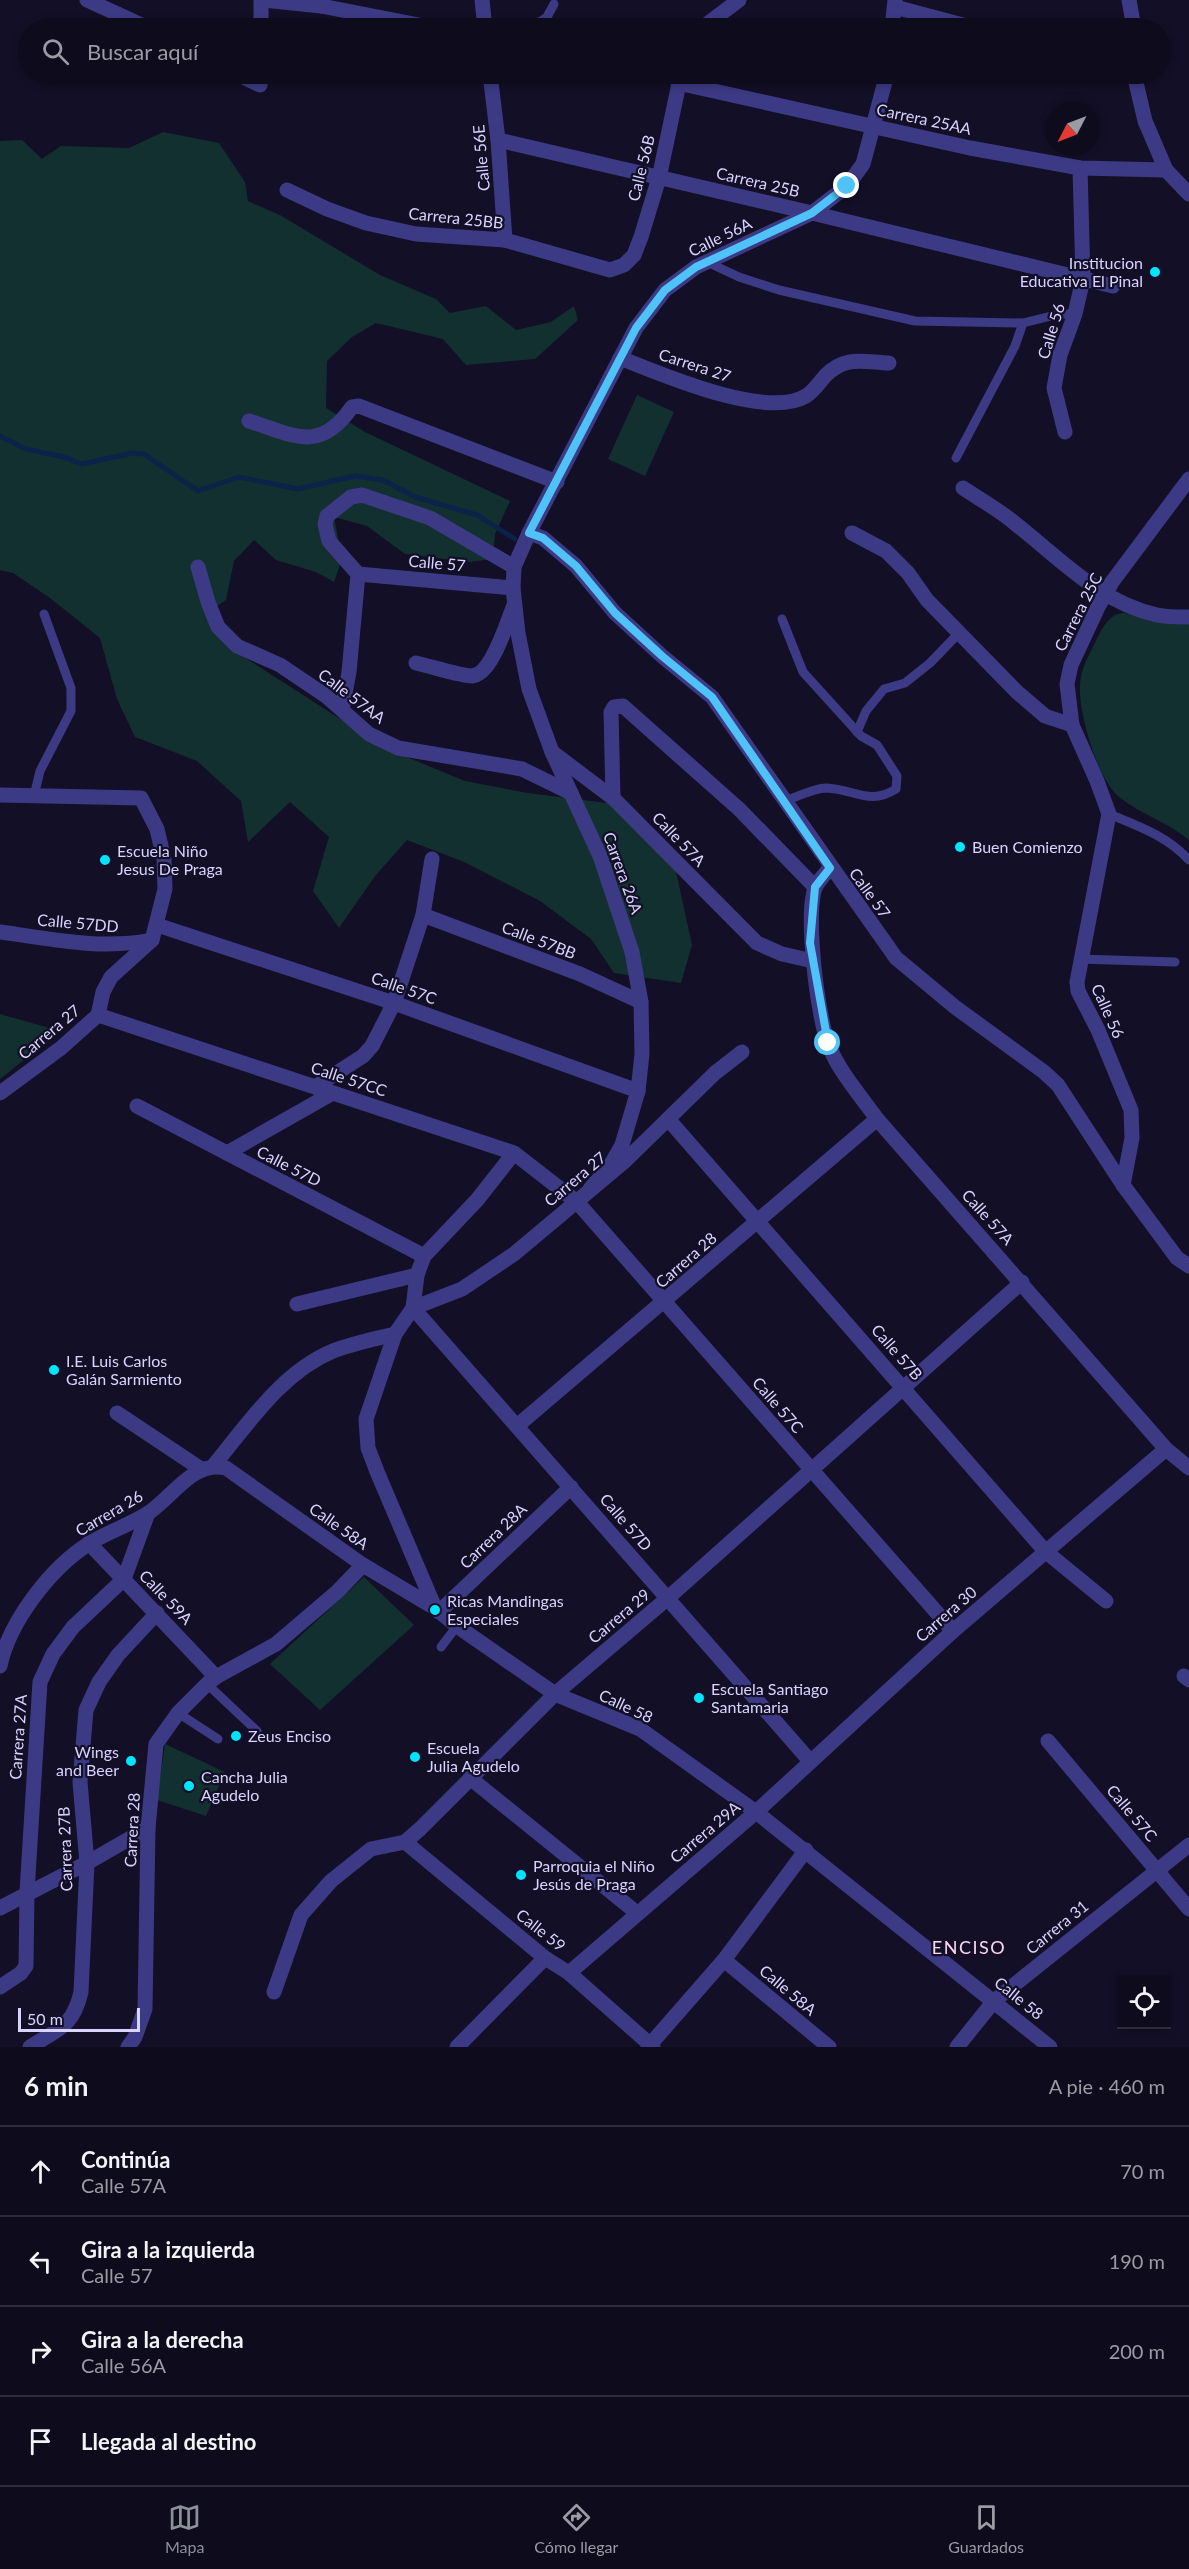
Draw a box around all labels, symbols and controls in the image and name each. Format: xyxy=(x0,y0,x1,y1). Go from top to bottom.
search box xyxy=(18,18,1171,84)
icon: search xyxy=(39,35,72,68)
text: Buscar aquí xyxy=(87,38,198,65)
street label: Carrera 25AA xyxy=(875,99,973,138)
north arrow xyxy=(1045,102,1099,156)
street label: Calle 56E xyxy=(468,124,493,192)
street label: Calle 56B xyxy=(623,133,658,203)
street label: Carrera 25B xyxy=(715,163,802,200)
route end xyxy=(833,172,859,198)
street label: Carrera 25BB xyxy=(408,203,504,232)
street label: Calle 56A xyxy=(685,213,755,260)
place label: Institucion Educativa El Pinal xyxy=(1020,253,1143,290)
marker: Institucion Educativa El Pinal xyxy=(1148,265,1162,279)
street label: Calle 56 xyxy=(1033,301,1068,361)
street label: Carrera 27 xyxy=(657,344,734,385)
street label: Calle 57 xyxy=(408,551,466,574)
street label: Carrera 25C xyxy=(1050,569,1106,654)
street label: Calle 57AA xyxy=(315,664,390,727)
street label: Calle 57A xyxy=(649,808,710,870)
street label: Carrera 26A xyxy=(600,829,647,916)
place label: Buen Comienzo xyxy=(972,837,1083,856)
marker: Buen Comienzo xyxy=(953,840,967,854)
place label: Escuela Niño Jesus De Praga xyxy=(117,841,223,878)
marker: Escuela Niño Jesus De Praga xyxy=(98,853,112,867)
street label: Calle 57 xyxy=(846,864,895,921)
street label: Calle 57DD xyxy=(37,909,120,936)
street label: Calle 57BB xyxy=(499,917,579,962)
street label: Calle 57C xyxy=(369,967,440,1008)
street label: Calle 56 xyxy=(1088,981,1129,1041)
street label: Carrera 27 xyxy=(14,1000,83,1063)
route start xyxy=(814,1029,840,1055)
street label: Calle 57CC xyxy=(309,1057,390,1100)
street label: Calle 57D xyxy=(254,1141,324,1190)
street label: Carrera 27 xyxy=(540,1147,609,1210)
street label: Calle 57A xyxy=(959,1185,1018,1248)
street label: Carrera 28 xyxy=(651,1228,720,1291)
street label: Calle 57B xyxy=(868,1320,927,1383)
place label: I.E. Luis Carlos Galán Sarmiento xyxy=(66,1351,182,1388)
marker: I.E. Luis Carlos Galán Sarmiento xyxy=(47,1363,61,1377)
street label: Calle 57C xyxy=(749,1373,808,1437)
street label: Carrera 26 xyxy=(72,1486,146,1539)
street label: Calle 57D xyxy=(596,1489,656,1554)
street label: Calle 58A xyxy=(306,1498,373,1553)
street label: Carrera 28A xyxy=(455,1499,530,1572)
street label: Calle 59A xyxy=(136,1566,197,1628)
street label: Carrera 30 xyxy=(911,1582,980,1645)
street label: Carrera 29 xyxy=(584,1584,653,1647)
place label: Ricas Mandingas Especiales xyxy=(447,1591,564,1628)
marker: Ricas Mandingas Especiales xyxy=(428,1603,442,1617)
place label: Escuela Santiago Santamaria xyxy=(711,1679,828,1716)
street label: Calle 58 xyxy=(596,1685,656,1726)
marker: Escuela Santiago Santamaria xyxy=(692,1691,706,1705)
street label: Carrera 27A xyxy=(5,1693,30,1780)
place label: Zeus Enciso xyxy=(248,1726,331,1745)
marker: Zeus Enciso xyxy=(229,1729,243,1743)
place label: Escuela Julia Agudelo xyxy=(427,1738,520,1775)
place label: Wings and Beer xyxy=(56,1742,119,1779)
marker: Escuela Julia Agudelo xyxy=(408,1750,422,1764)
marker: Wings and Beer xyxy=(124,1754,138,1768)
place label: Cancha Julia Agudelo xyxy=(201,1767,288,1804)
marker: Cancha Julia Agudelo xyxy=(182,1779,196,1793)
street label: Calle 57C xyxy=(1103,1781,1162,1845)
street label: Carrera 28 xyxy=(120,1792,143,1868)
street label: Carrera 29A xyxy=(666,1797,744,1866)
street label: Carrera 27B xyxy=(54,1806,75,1892)
place label: Parroquia el Niño Jesús de Praga xyxy=(533,1856,655,1893)
marker: Parroquia el Niño Jesús de Praga xyxy=(514,1868,528,1882)
street label: Carrera 31 xyxy=(1022,1896,1092,1958)
street label: Calle 59 xyxy=(513,1904,570,1955)
district label: ENCISO xyxy=(932,1936,1006,1958)
street label: Calle 58A xyxy=(756,1960,821,2019)
street label: Calle 58 xyxy=(991,1972,1048,2023)
map controls xyxy=(1117,1975,1171,2029)
button: locate xyxy=(1117,1975,1171,2029)
scale bar xyxy=(18,2005,140,2032)
text: 50 m xyxy=(27,2009,63,2028)
text: 6 min xyxy=(24,2070,88,2102)
text: A pie · 460 m xyxy=(1049,2074,1165,2098)
text: Continúa xyxy=(81,2146,170,2173)
icon: ahead xyxy=(24,2155,57,2188)
text: 70 m xyxy=(1120,2159,1165,2183)
text: Calle 57A xyxy=(81,2173,166,2197)
text: Gira a la izquierda xyxy=(81,2236,255,2263)
icon: left xyxy=(24,2245,57,2278)
text: 190 m xyxy=(1109,2249,1165,2273)
text: Calle 57 xyxy=(81,2263,153,2287)
text: Gira a la derecha xyxy=(81,2326,244,2353)
icon: right xyxy=(24,2335,57,2368)
text: 200 m xyxy=(1109,2339,1165,2363)
text: Calle 56A xyxy=(81,2353,166,2377)
icon: arrive xyxy=(24,2425,57,2458)
text: Llegada al destino xyxy=(81,2428,257,2455)
tab: Mapa xyxy=(165,2501,204,2556)
tab: Cómo llegar xyxy=(534,2501,618,2556)
tab: Guardados xyxy=(948,2501,1024,2556)

